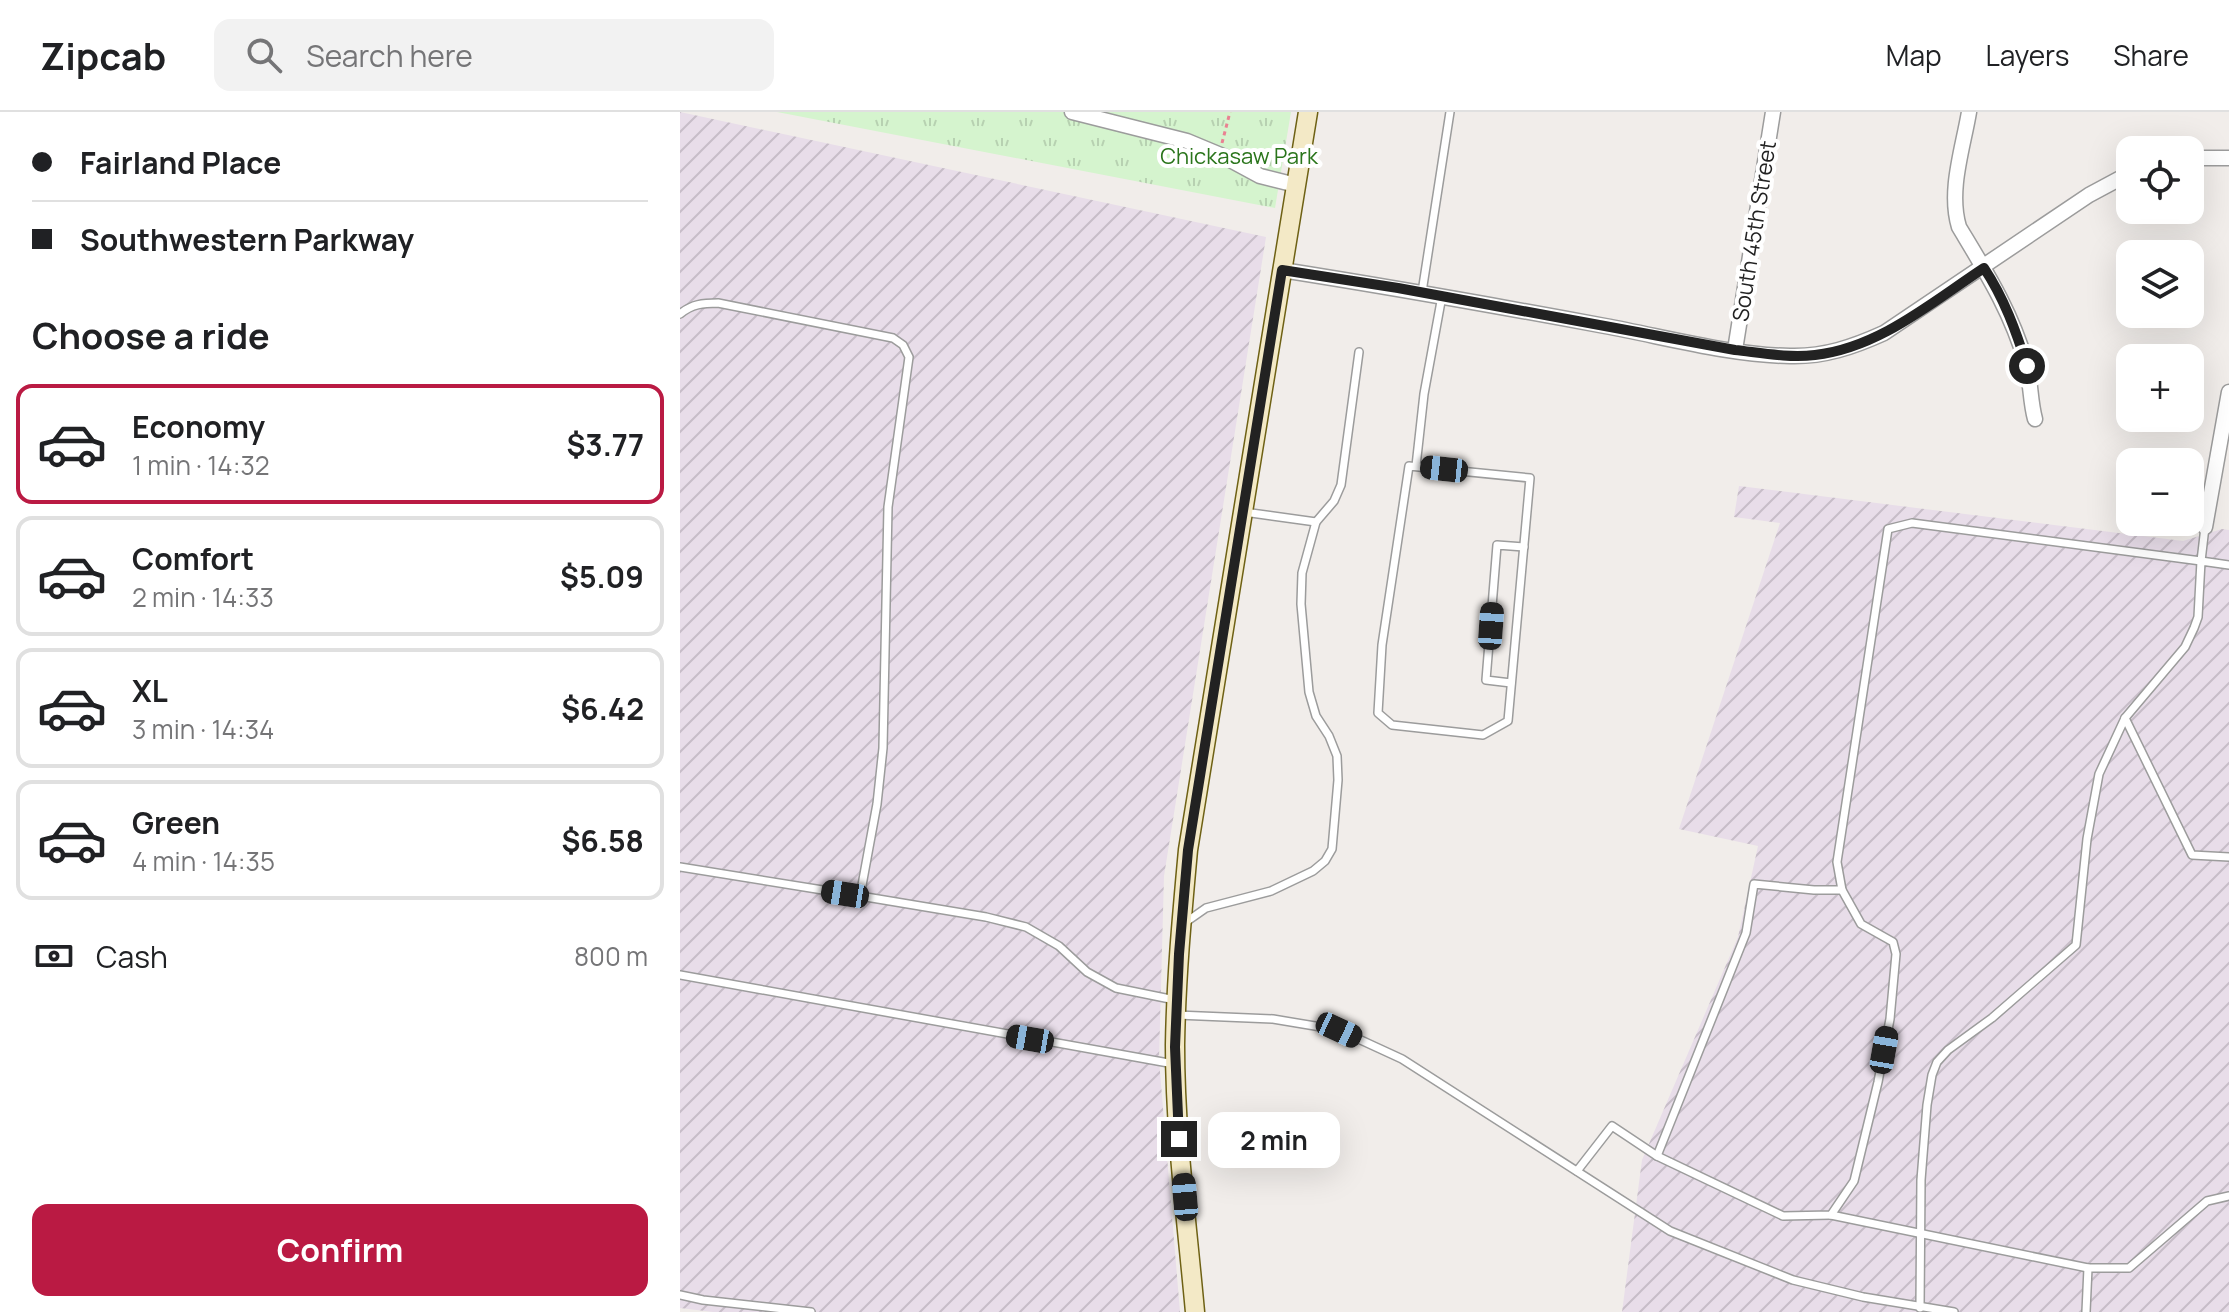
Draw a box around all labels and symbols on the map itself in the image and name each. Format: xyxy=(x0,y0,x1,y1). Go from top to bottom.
street label: South 45th Street xyxy=(1725,138,1783,323)
park label: Chickasaw Park xyxy=(1160,141,1319,171)
route start xyxy=(2009,348,2045,384)
car xyxy=(1419,455,1469,483)
car xyxy=(1477,601,1505,651)
car xyxy=(819,878,871,910)
car xyxy=(1312,1009,1366,1051)
car xyxy=(1004,1023,1056,1055)
car xyxy=(1868,1024,1900,1076)
callout: 2 min xyxy=(1207,1111,1339,1167)
route end xyxy=(1161,1121,1197,1157)
car xyxy=(1171,1172,1199,1222)

